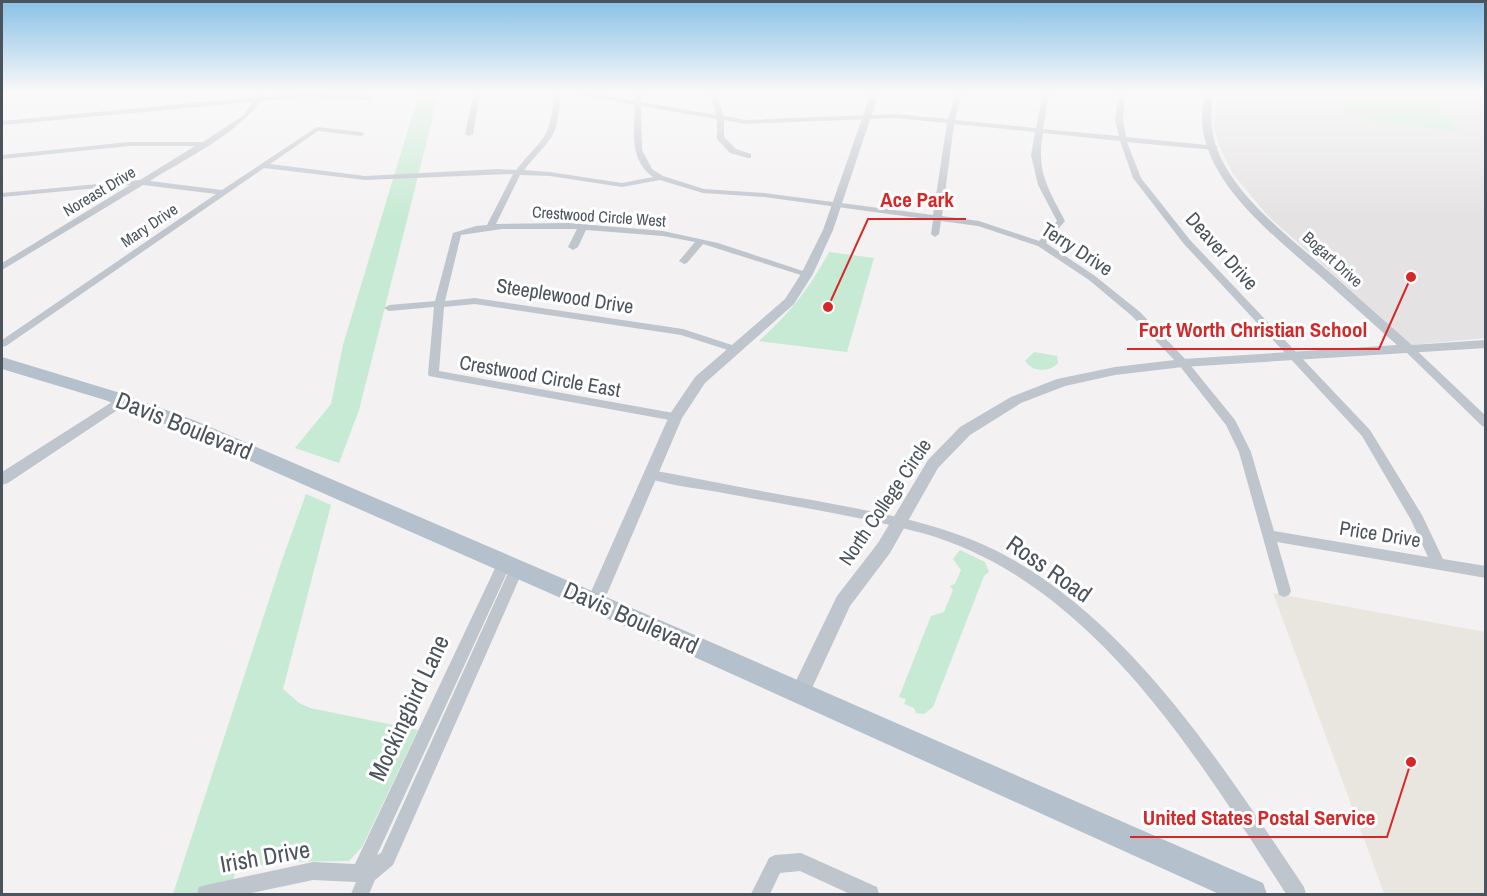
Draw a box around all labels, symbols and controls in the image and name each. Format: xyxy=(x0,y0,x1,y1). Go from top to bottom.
street label: Noreast Drive xyxy=(59,161,139,221)
callout: Ace Park xyxy=(868,180,966,219)
text: Ace Park xyxy=(880,185,954,214)
street label: Mary Drive xyxy=(116,198,182,252)
street label: Crestwood Circle West xyxy=(531,200,667,232)
street label: Deaver Drive xyxy=(1180,206,1265,296)
street label: Terry Drive xyxy=(1036,215,1118,282)
street label: Bogart Drive xyxy=(1298,226,1368,292)
street label: Steeplewood Drive xyxy=(495,271,636,320)
callout: Fort Worth Christian School xyxy=(1127,310,1379,349)
text: Fort Worth Christian School xyxy=(1139,315,1367,344)
street label: Crestwood Circle East xyxy=(457,348,623,403)
street label: Davis Boulevard xyxy=(111,383,257,467)
street label: North College Circle xyxy=(832,433,937,570)
street label: Price Drive xyxy=(1337,514,1423,553)
street label: Ross Road xyxy=(1001,527,1099,609)
street label: Davis Boulevard xyxy=(559,573,704,661)
street label: Mockingbird Lane xyxy=(360,629,456,786)
callout: United States Postal Service xyxy=(1130,798,1387,837)
text: United States Postal Service xyxy=(1143,803,1375,832)
street label: Irish Drive xyxy=(217,832,312,880)

